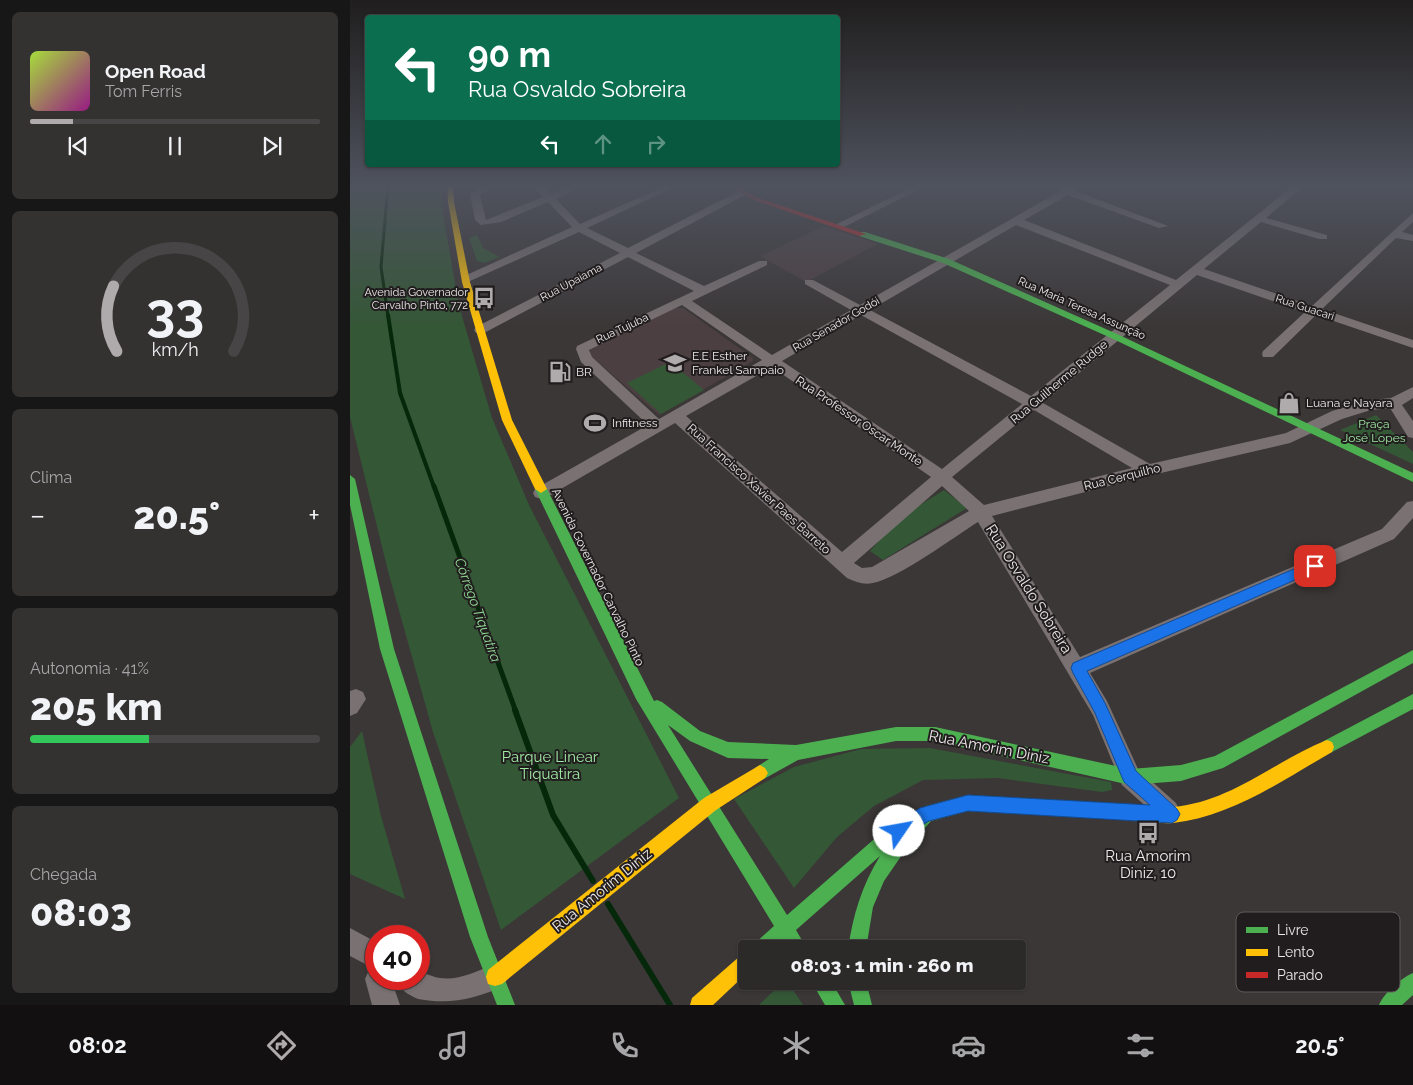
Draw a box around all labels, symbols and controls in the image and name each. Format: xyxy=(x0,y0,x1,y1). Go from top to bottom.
text: 90 m xyxy=(468,34,551,75)
icon: left xyxy=(385,35,450,100)
text: Open Road xyxy=(105,60,206,82)
text: Rua Osvaldo Sobreira xyxy=(468,76,686,102)
text: Tom Ferris xyxy=(105,82,182,101)
icon: left xyxy=(536,130,564,158)
icon: ahead xyxy=(589,130,617,158)
icon: right xyxy=(642,130,670,158)
icon: previous xyxy=(64,132,92,160)
icon: pause xyxy=(161,132,189,160)
icon: next xyxy=(258,132,286,160)
street label: Rua Upaiama xyxy=(538,261,604,304)
street label: Rua Maria Teresa Assunção xyxy=(1016,274,1148,343)
text: 33 xyxy=(146,281,204,342)
bus stop icon: Avenida Governador Carvalho Pinto, 772 xyxy=(471,285,497,311)
place label: Avenida Governador Carvalho Pinto, 772 xyxy=(364,286,468,312)
street label: Rua Guacari xyxy=(1274,292,1336,323)
street label: Rua Senador Godói xyxy=(791,294,882,355)
street label: Rua Tujuba xyxy=(594,311,650,346)
street label: Rua Guilherme Rudge xyxy=(1008,337,1110,427)
text: km/h xyxy=(151,339,199,360)
place label: E.E Esther Frankel Sampaio xyxy=(692,349,784,377)
school or university icon: E.E Esther Frankel Sampaio xyxy=(662,350,688,376)
fuel station icon: BR xyxy=(547,359,573,385)
place label: BR xyxy=(576,365,592,379)
street label: Rua Professor Oscar Monte xyxy=(793,373,925,469)
shop icon: Luana e Nayara xyxy=(1276,390,1302,416)
place label: Luana e Nayara xyxy=(1306,396,1393,410)
sports icon: Infitness xyxy=(582,410,608,436)
place label: Infitness xyxy=(612,416,658,430)
park label: Praça José Lopes xyxy=(1343,417,1406,445)
street label: Rua Francisco Xavier Paes Barreto xyxy=(684,421,834,557)
street label: Rua Cerquilho xyxy=(1082,461,1162,493)
text: Clima xyxy=(30,468,72,487)
street label: Avenida Governador Carvalho Pinto xyxy=(549,486,647,668)
text: 20.5° xyxy=(133,493,220,538)
text: − xyxy=(30,499,45,532)
text: + xyxy=(308,499,320,532)
street label: Rua Osvaldo Sobreira xyxy=(982,521,1076,657)
pin xyxy=(1294,545,1336,587)
icon: arrive xyxy=(1301,552,1329,580)
water label: Córrego Tiquatira xyxy=(452,556,504,664)
text: Autonomia · 41% xyxy=(30,659,149,678)
text: 205 km xyxy=(30,684,163,729)
street label: Rua Amorim Diniz xyxy=(927,726,1051,768)
park label: Parque Linear Tiquatira xyxy=(502,748,599,783)
position arrow xyxy=(872,804,924,856)
bus stop icon: Rua Amorim Diniz, 10 xyxy=(1135,820,1161,846)
street label: Rua Amorim Diniz xyxy=(549,844,655,936)
place label: Rua Amorim Diniz, 10 xyxy=(1105,847,1191,882)
text: Chegada xyxy=(30,865,97,884)
text: 08:03 xyxy=(30,890,132,935)
legend xyxy=(1236,912,1400,992)
text: Livre xyxy=(1277,922,1309,938)
speed limit sign: 40 xyxy=(365,925,430,990)
text: Lento xyxy=(1277,944,1314,960)
text: 08:03 · 1 min · 260 m xyxy=(791,954,973,976)
text: Parado xyxy=(1277,967,1323,983)
icon: directions xyxy=(264,1028,299,1063)
icon: music xyxy=(436,1028,471,1063)
icon: phone xyxy=(607,1028,642,1063)
icon: climate xyxy=(779,1028,814,1063)
icon: car xyxy=(951,1028,986,1063)
icon: filters xyxy=(1123,1028,1158,1063)
text: 08:02 xyxy=(68,1032,127,1058)
text: 20.5° xyxy=(1295,1032,1345,1058)

